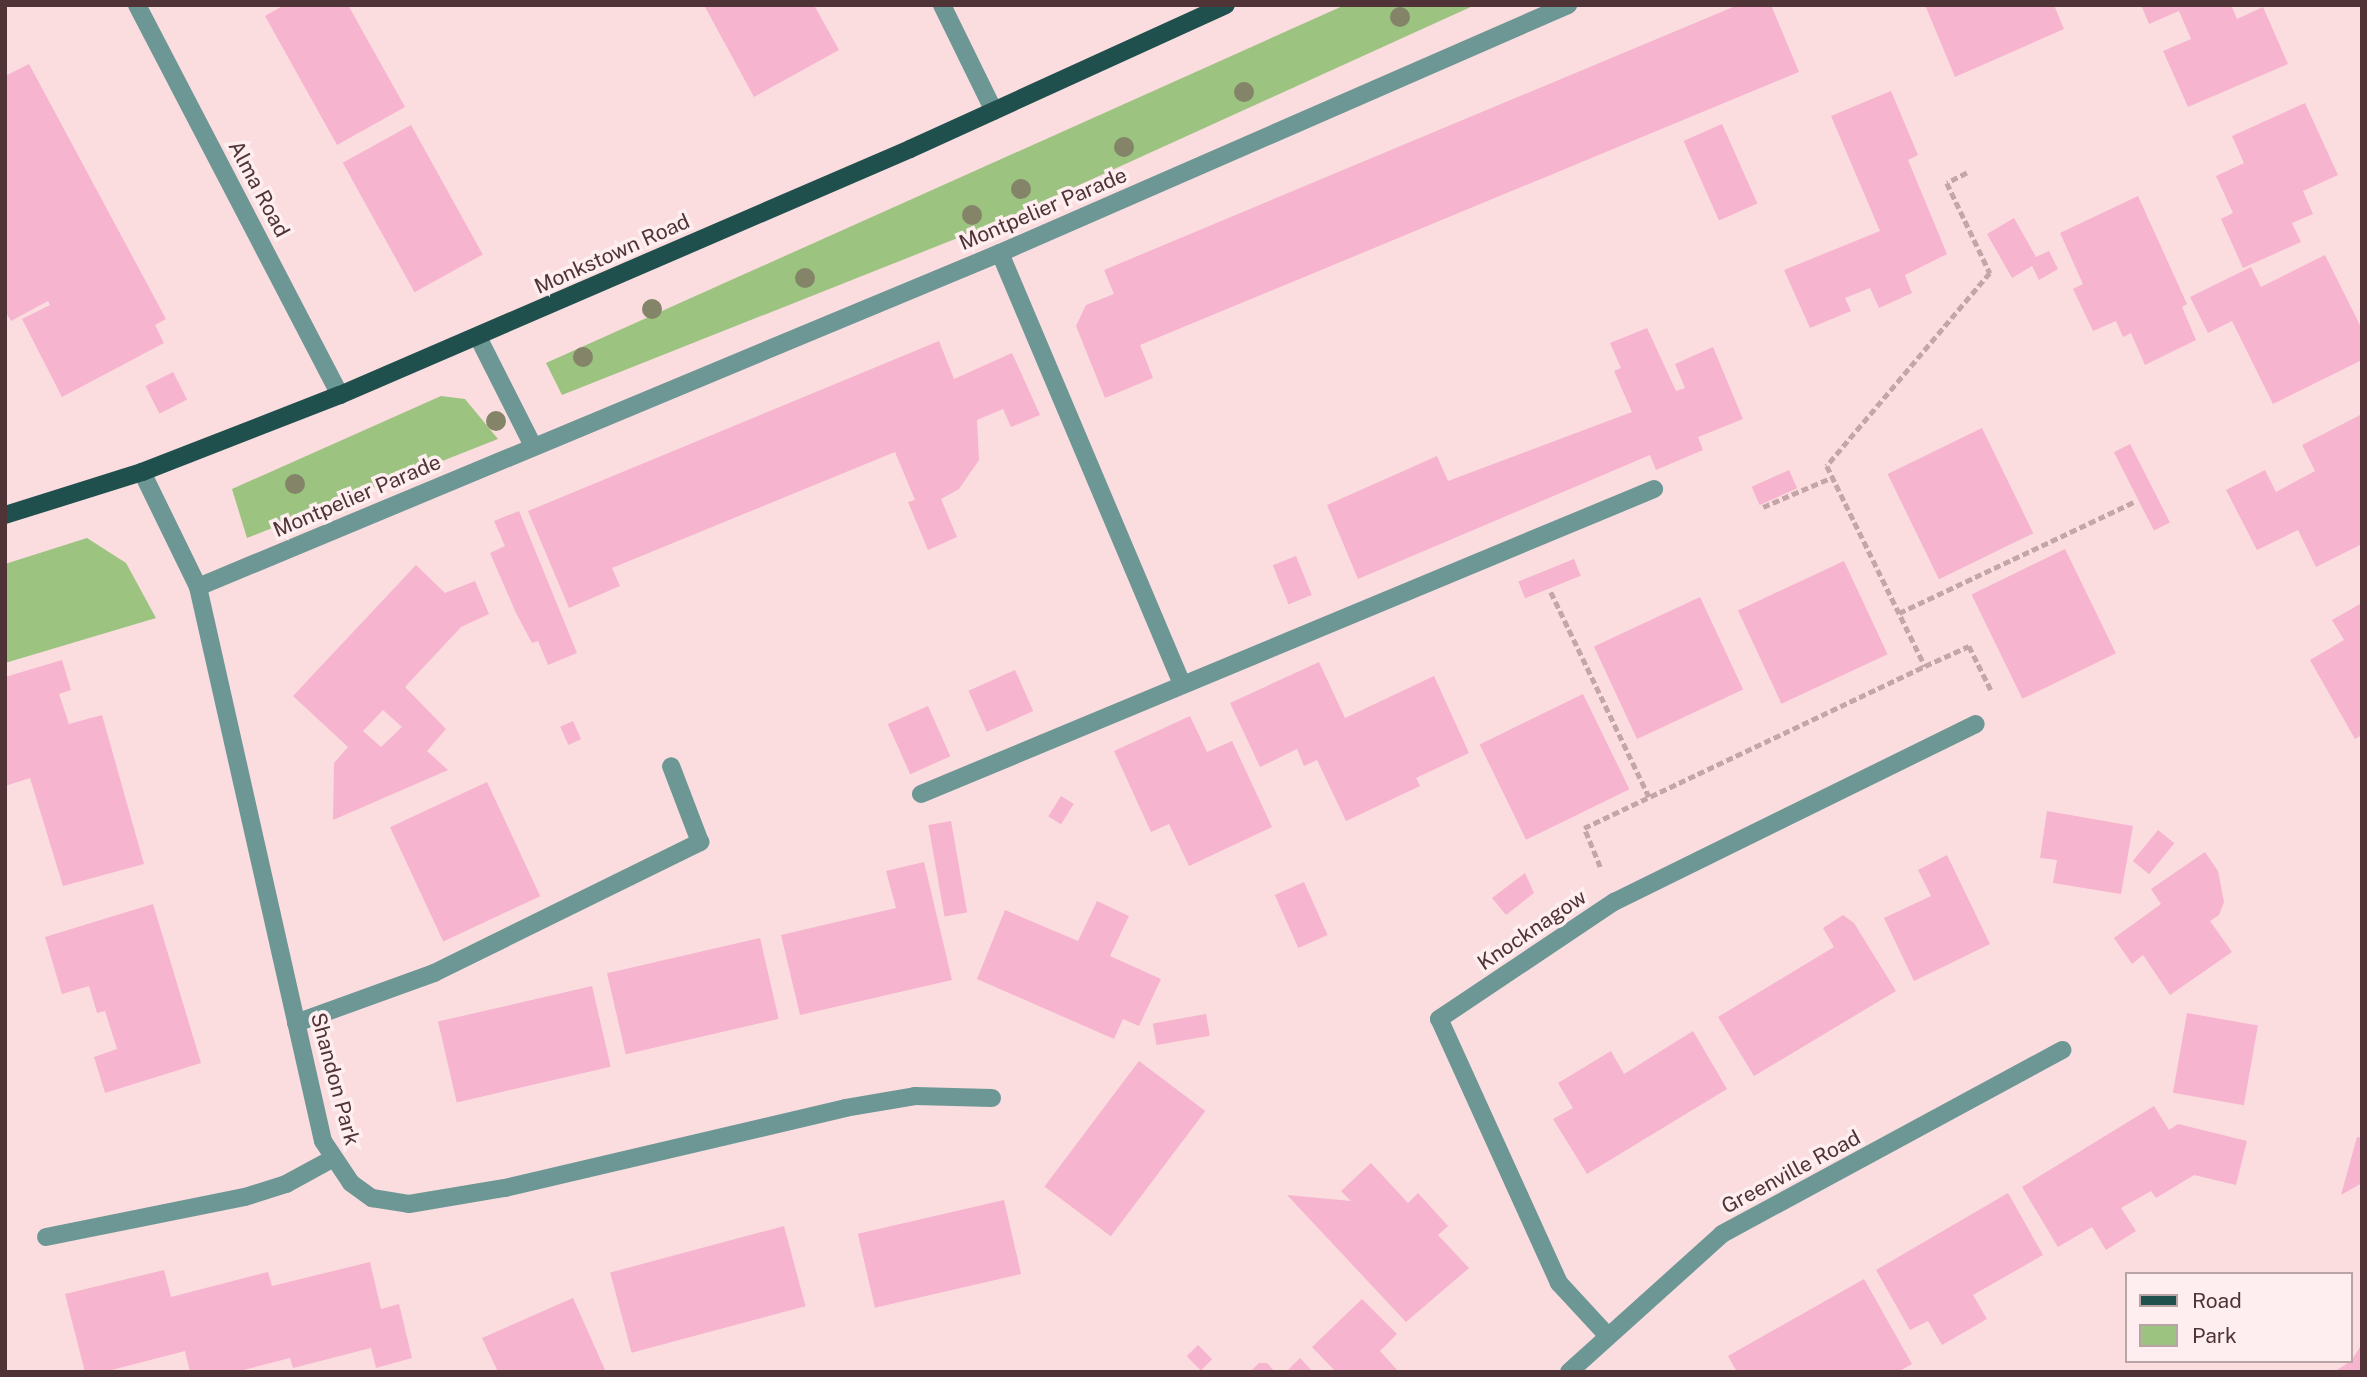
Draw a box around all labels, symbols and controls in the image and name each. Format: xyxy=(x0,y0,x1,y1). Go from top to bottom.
street label: Alma Road xyxy=(223,136,295,242)
street label: Montpelier Parade xyxy=(955,162,1131,256)
street label: Monkstown Road xyxy=(530,208,694,300)
street label: Montpelier Parade xyxy=(269,449,445,543)
street label: Knocknagow xyxy=(1473,884,1591,976)
street label: Shandon Park xyxy=(305,1010,365,1148)
street label: Greenville Road xyxy=(1717,1125,1865,1219)
legend xyxy=(2126,1272,2353,1363)
text: Road xyxy=(2192,1288,2242,1313)
text: Park xyxy=(2192,1323,2237,1348)

